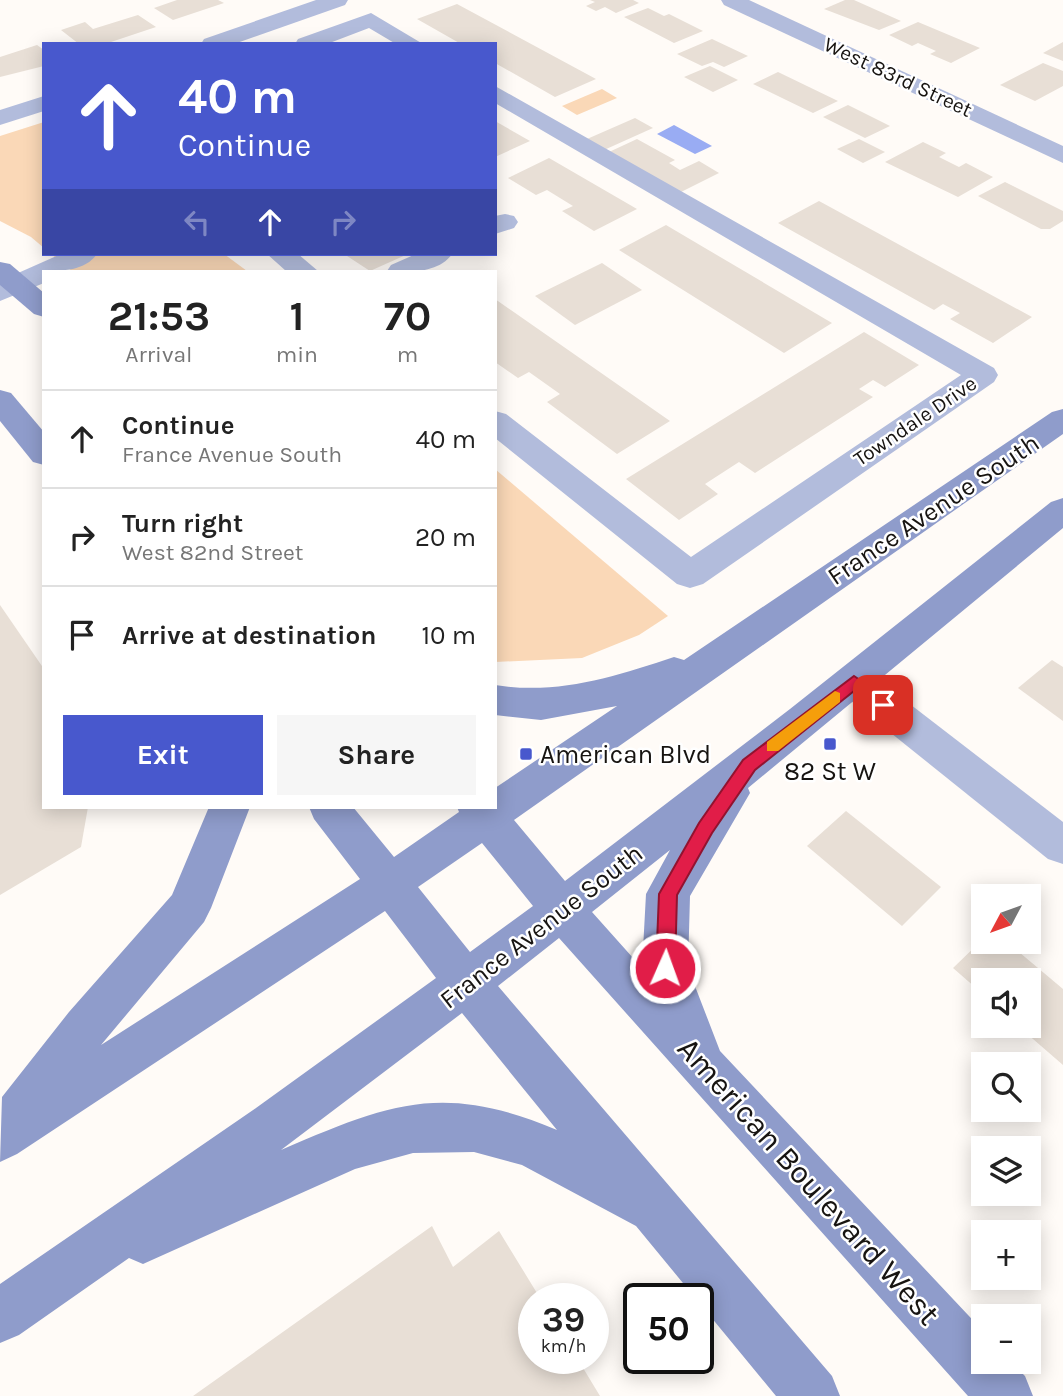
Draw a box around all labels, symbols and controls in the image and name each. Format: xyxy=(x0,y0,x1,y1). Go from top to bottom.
street label: West 83rd Street xyxy=(820,32,976,122)
text: 40 m xyxy=(178,68,297,125)
icon: ahead xyxy=(63,70,154,161)
text: Continue xyxy=(178,127,311,164)
icon: left xyxy=(178,203,216,241)
icon: ahead xyxy=(251,203,289,241)
icon: right xyxy=(324,203,362,241)
text: 21:53 xyxy=(108,291,210,341)
text: 1 xyxy=(289,291,304,341)
text: 70 xyxy=(384,291,431,341)
text: Arrival xyxy=(125,341,193,368)
text: min xyxy=(276,341,318,368)
text: m xyxy=(397,341,418,368)
street label: Towndale Drive xyxy=(849,371,981,471)
text: Continue xyxy=(122,410,234,441)
icon: ahead xyxy=(63,420,101,458)
text: 40 m xyxy=(416,424,476,455)
street label: France Avenue South xyxy=(821,427,1045,592)
text: France Avenue South xyxy=(122,441,342,468)
text: Turn right xyxy=(122,508,243,539)
icon: right xyxy=(63,518,101,556)
text: 20 m xyxy=(415,522,476,553)
text: West 82nd Street xyxy=(122,539,303,566)
icon: arrive xyxy=(63,616,101,654)
text: Arrive at destination xyxy=(122,620,376,651)
text: 10 m xyxy=(421,620,476,651)
pin xyxy=(853,675,913,735)
icon: arrive xyxy=(864,686,902,724)
button: Exit xyxy=(63,715,263,795)
button: Share xyxy=(277,715,476,795)
marker: 82 St W xyxy=(822,736,838,752)
place label: American Blvd xyxy=(540,739,711,770)
marker: American Blvd xyxy=(518,746,534,762)
place label: 82 St W xyxy=(784,756,876,787)
street label: France Avenue South xyxy=(434,838,649,1015)
north arrow xyxy=(971,884,1041,954)
map controls xyxy=(971,884,1041,1374)
position arrow xyxy=(628,931,702,1005)
button: sound xyxy=(971,968,1041,1038)
street label: American Boulevard West xyxy=(670,1030,947,1333)
button: search xyxy=(971,1052,1041,1122)
button: layers xyxy=(971,1136,1041,1206)
button: + xyxy=(971,1220,1041,1290)
speed limit sign: 50 xyxy=(623,1283,714,1374)
text: 39 xyxy=(542,1299,585,1340)
button: − xyxy=(971,1304,1041,1374)
text: km/h xyxy=(541,1335,586,1357)

